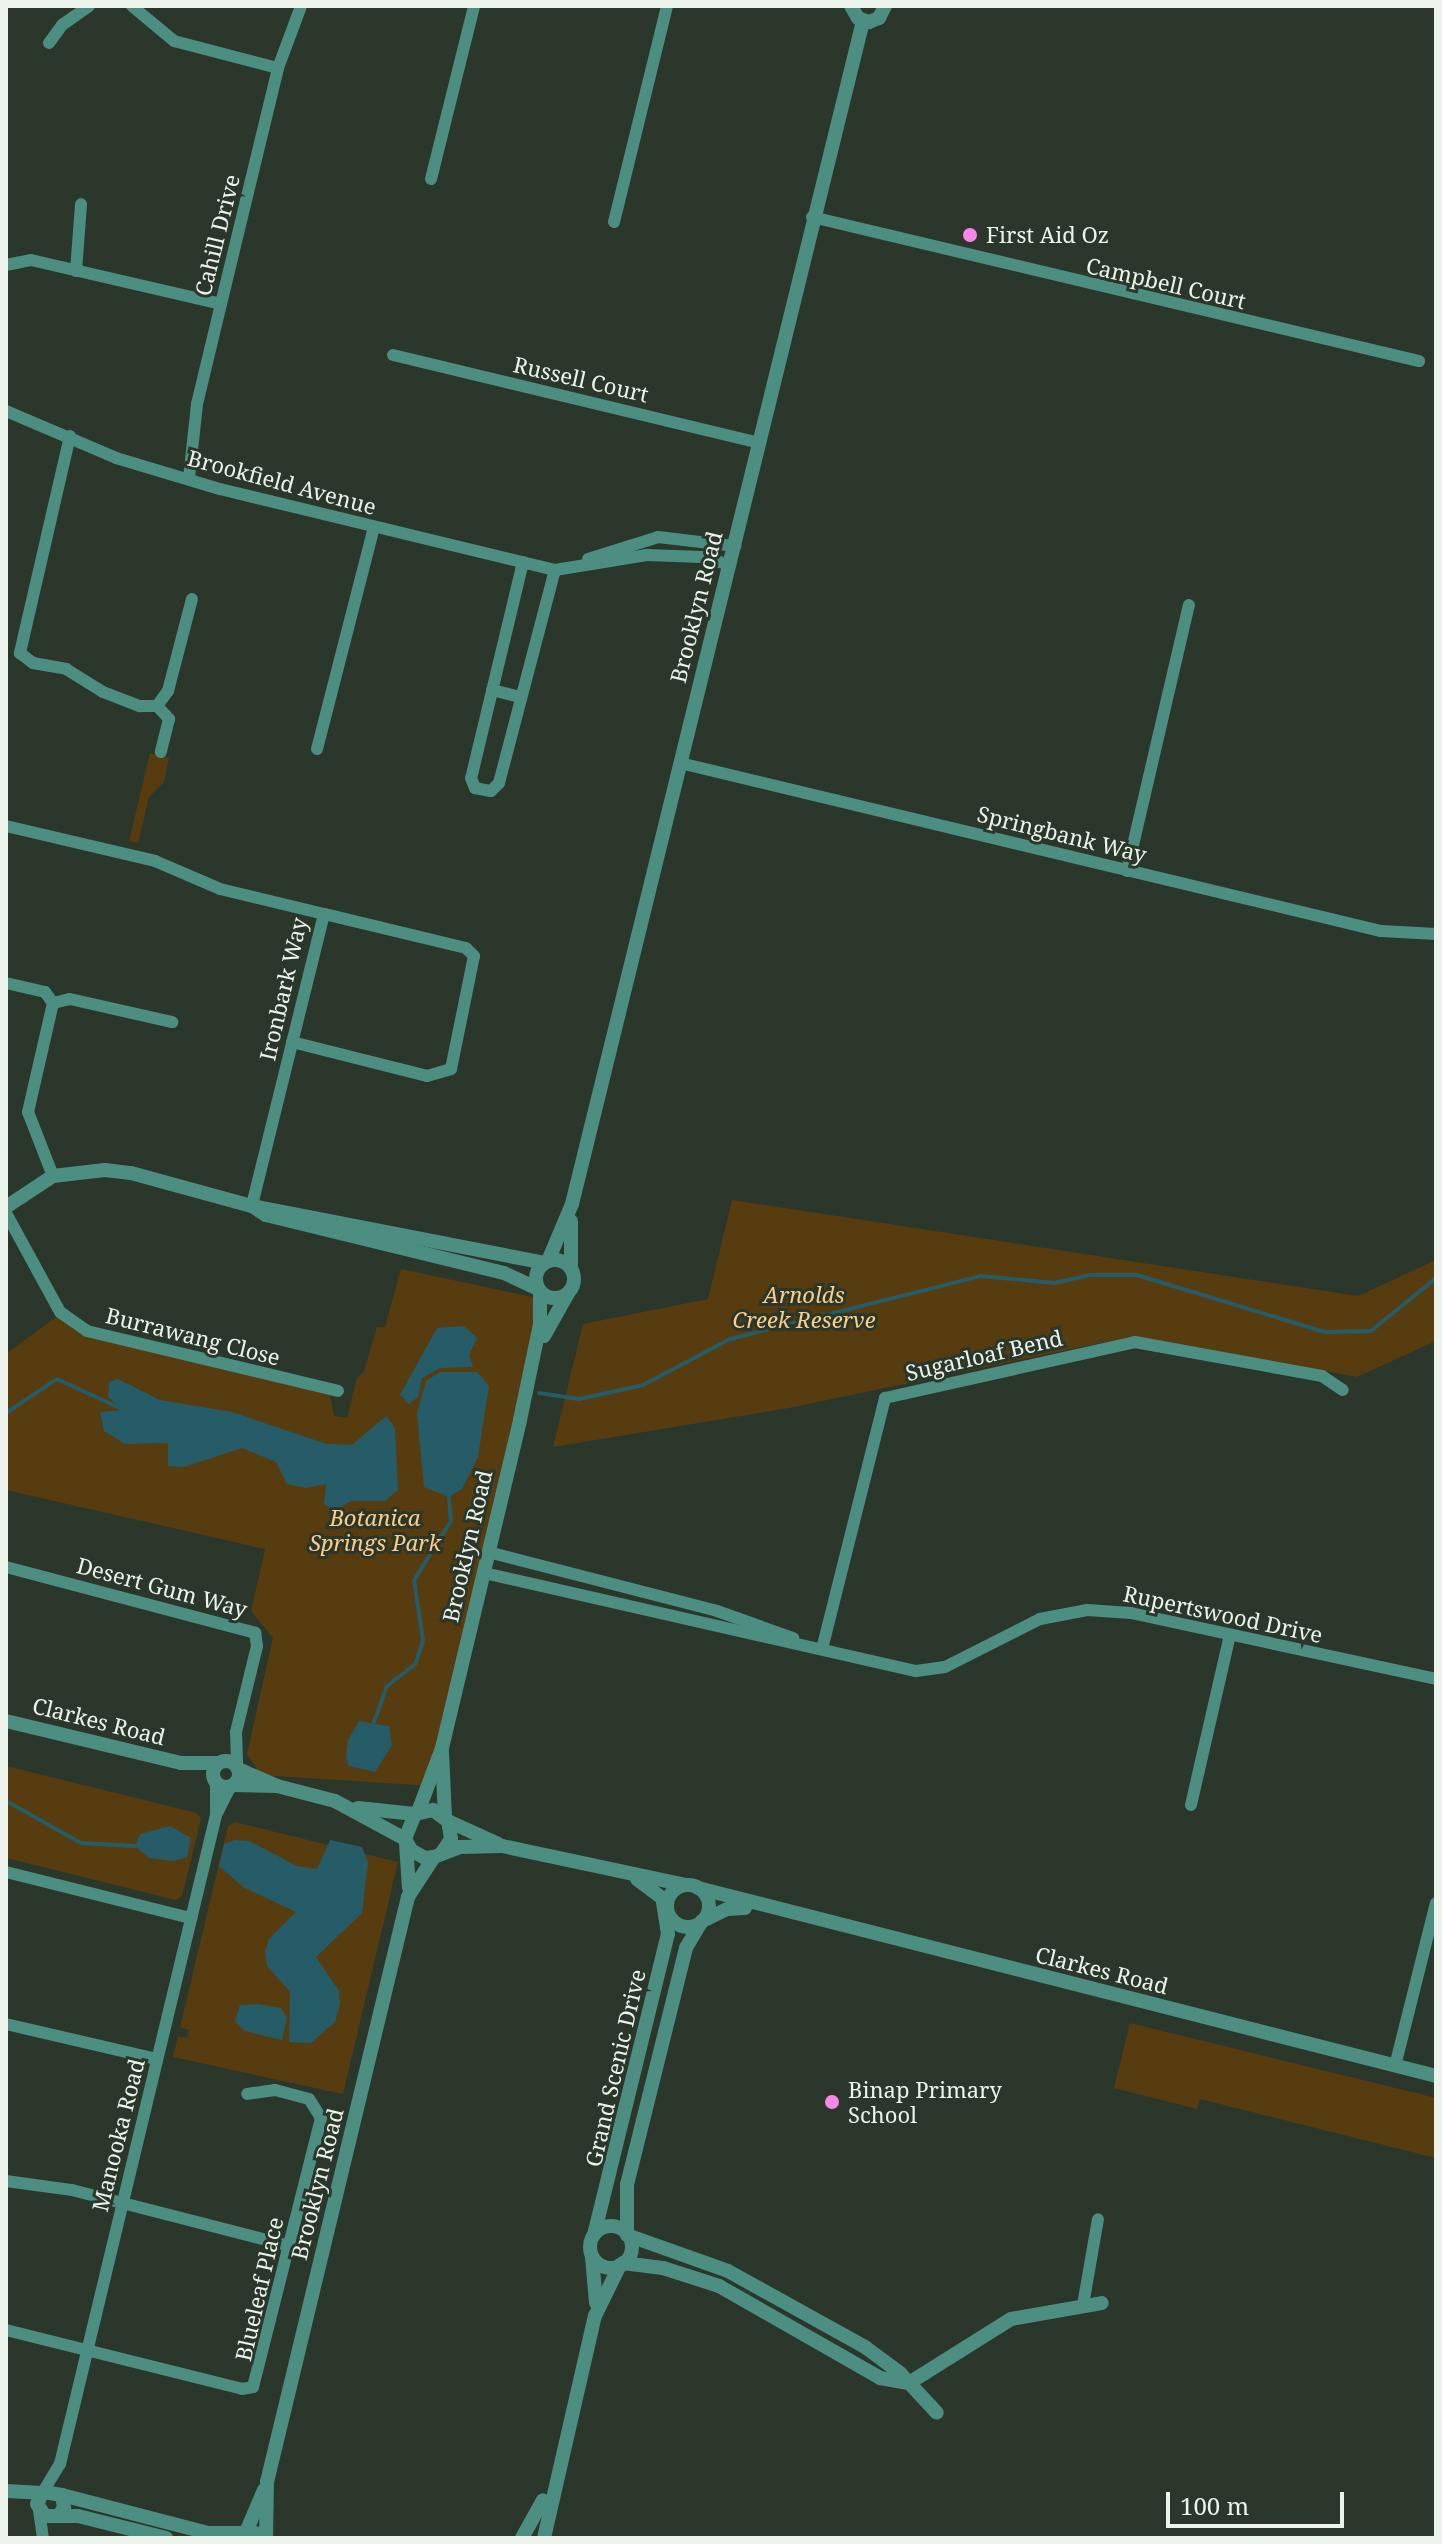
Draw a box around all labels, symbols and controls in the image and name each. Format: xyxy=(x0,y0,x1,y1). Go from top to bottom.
street label: Cahill Drive xyxy=(189,172,245,298)
place label: First Aid Oz xyxy=(986,222,1109,248)
marker: First Aid Oz xyxy=(961,226,979,244)
street label: Campbell Court xyxy=(1084,252,1248,314)
street label: Russell Court xyxy=(511,351,651,407)
street label: Brookfield Avenue xyxy=(185,444,379,520)
street label: Brooklyn Road xyxy=(664,529,728,685)
street label: Springbank Way xyxy=(975,800,1149,868)
street label: Ironbark Way xyxy=(254,915,312,1063)
park label: Arnolds Creek Reserve xyxy=(732,1281,876,1332)
street label: Burrawang Close xyxy=(103,1302,283,1370)
street label: Sugarloaf Bend xyxy=(903,1324,1065,1386)
street label: Brooklyn Road xyxy=(437,1467,497,1625)
park label: Botanica Springs Park xyxy=(309,1504,441,1556)
street label: Desert Gum Way xyxy=(74,1552,250,1622)
street label: Rupertswood Drive xyxy=(1121,1580,1325,1648)
street label: Clarkes Road xyxy=(30,1692,168,1750)
street label: Clarkes Road xyxy=(1033,1941,1171,1999)
street label: Grand Scenic Drive xyxy=(579,1967,651,2169)
street label: Manooka Road xyxy=(86,2056,150,2214)
place label: Binap Primary School xyxy=(848,2076,1002,2128)
marker: Binap Primary School xyxy=(823,2093,841,2111)
street label: Brooklyn Road xyxy=(285,2106,349,2262)
street label: Blueleaf Place xyxy=(230,2214,288,2364)
scale bar xyxy=(1170,2476,1348,2526)
text: 100 m xyxy=(1180,2489,1249,2522)

